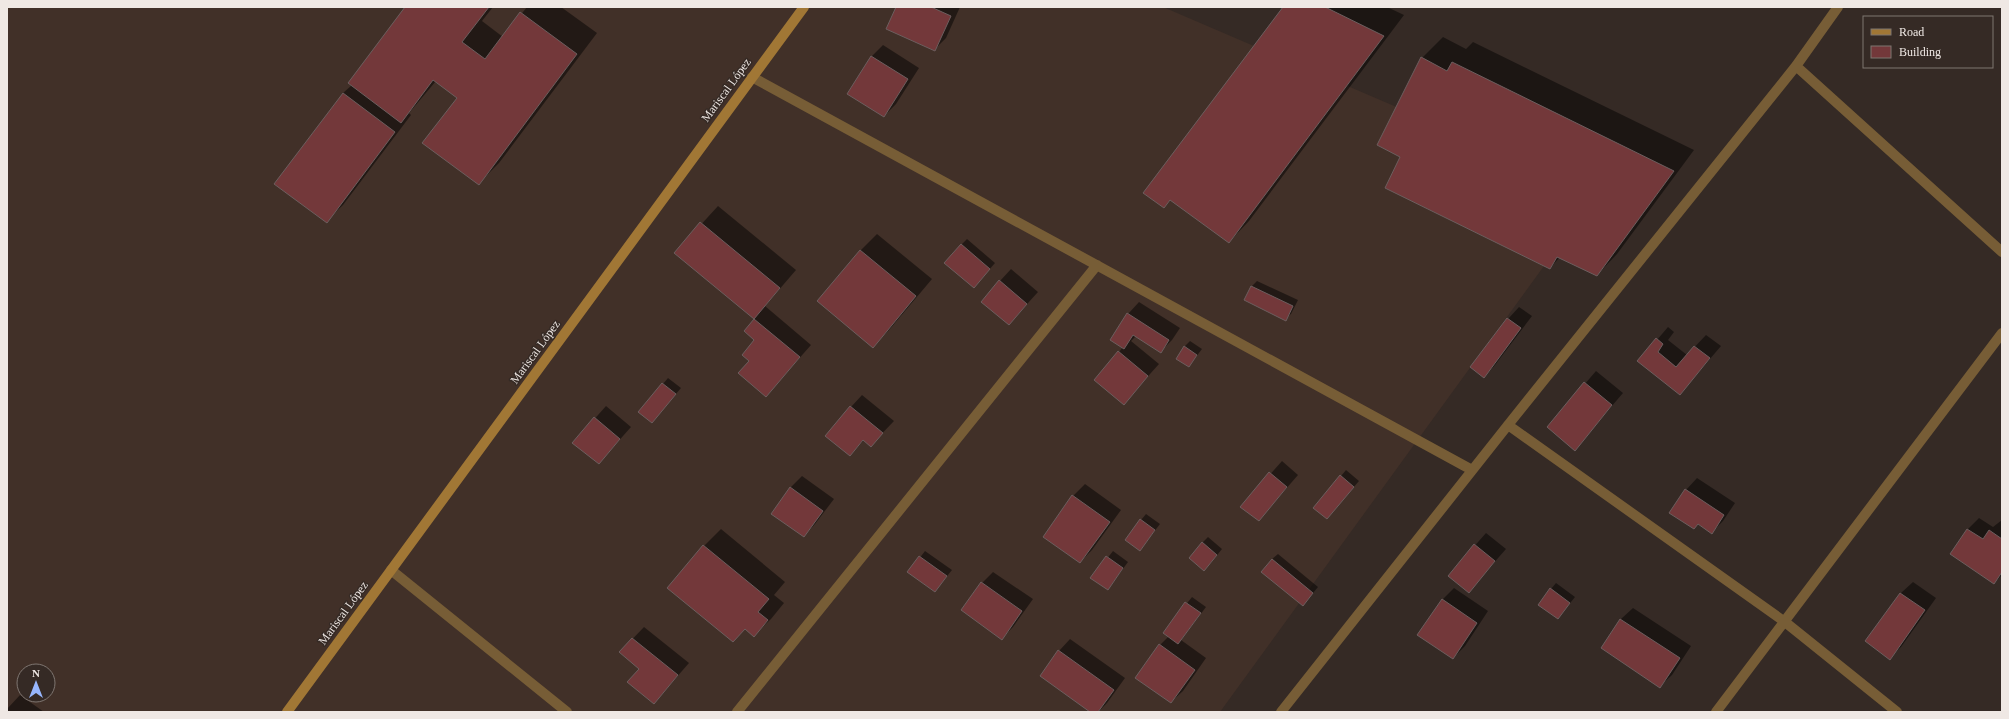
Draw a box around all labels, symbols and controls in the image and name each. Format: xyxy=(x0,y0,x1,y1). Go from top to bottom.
legend xyxy=(1863,16,1993,68)
text: Road xyxy=(1899,25,1924,39)
text: Building xyxy=(1899,45,1941,59)
street label: Mariscal López xyxy=(698,56,754,124)
street label: Mariscal López xyxy=(507,318,563,386)
street label: Mariscal López xyxy=(315,579,371,647)
north arrow xyxy=(16,663,56,703)
text: N xyxy=(32,667,40,679)

